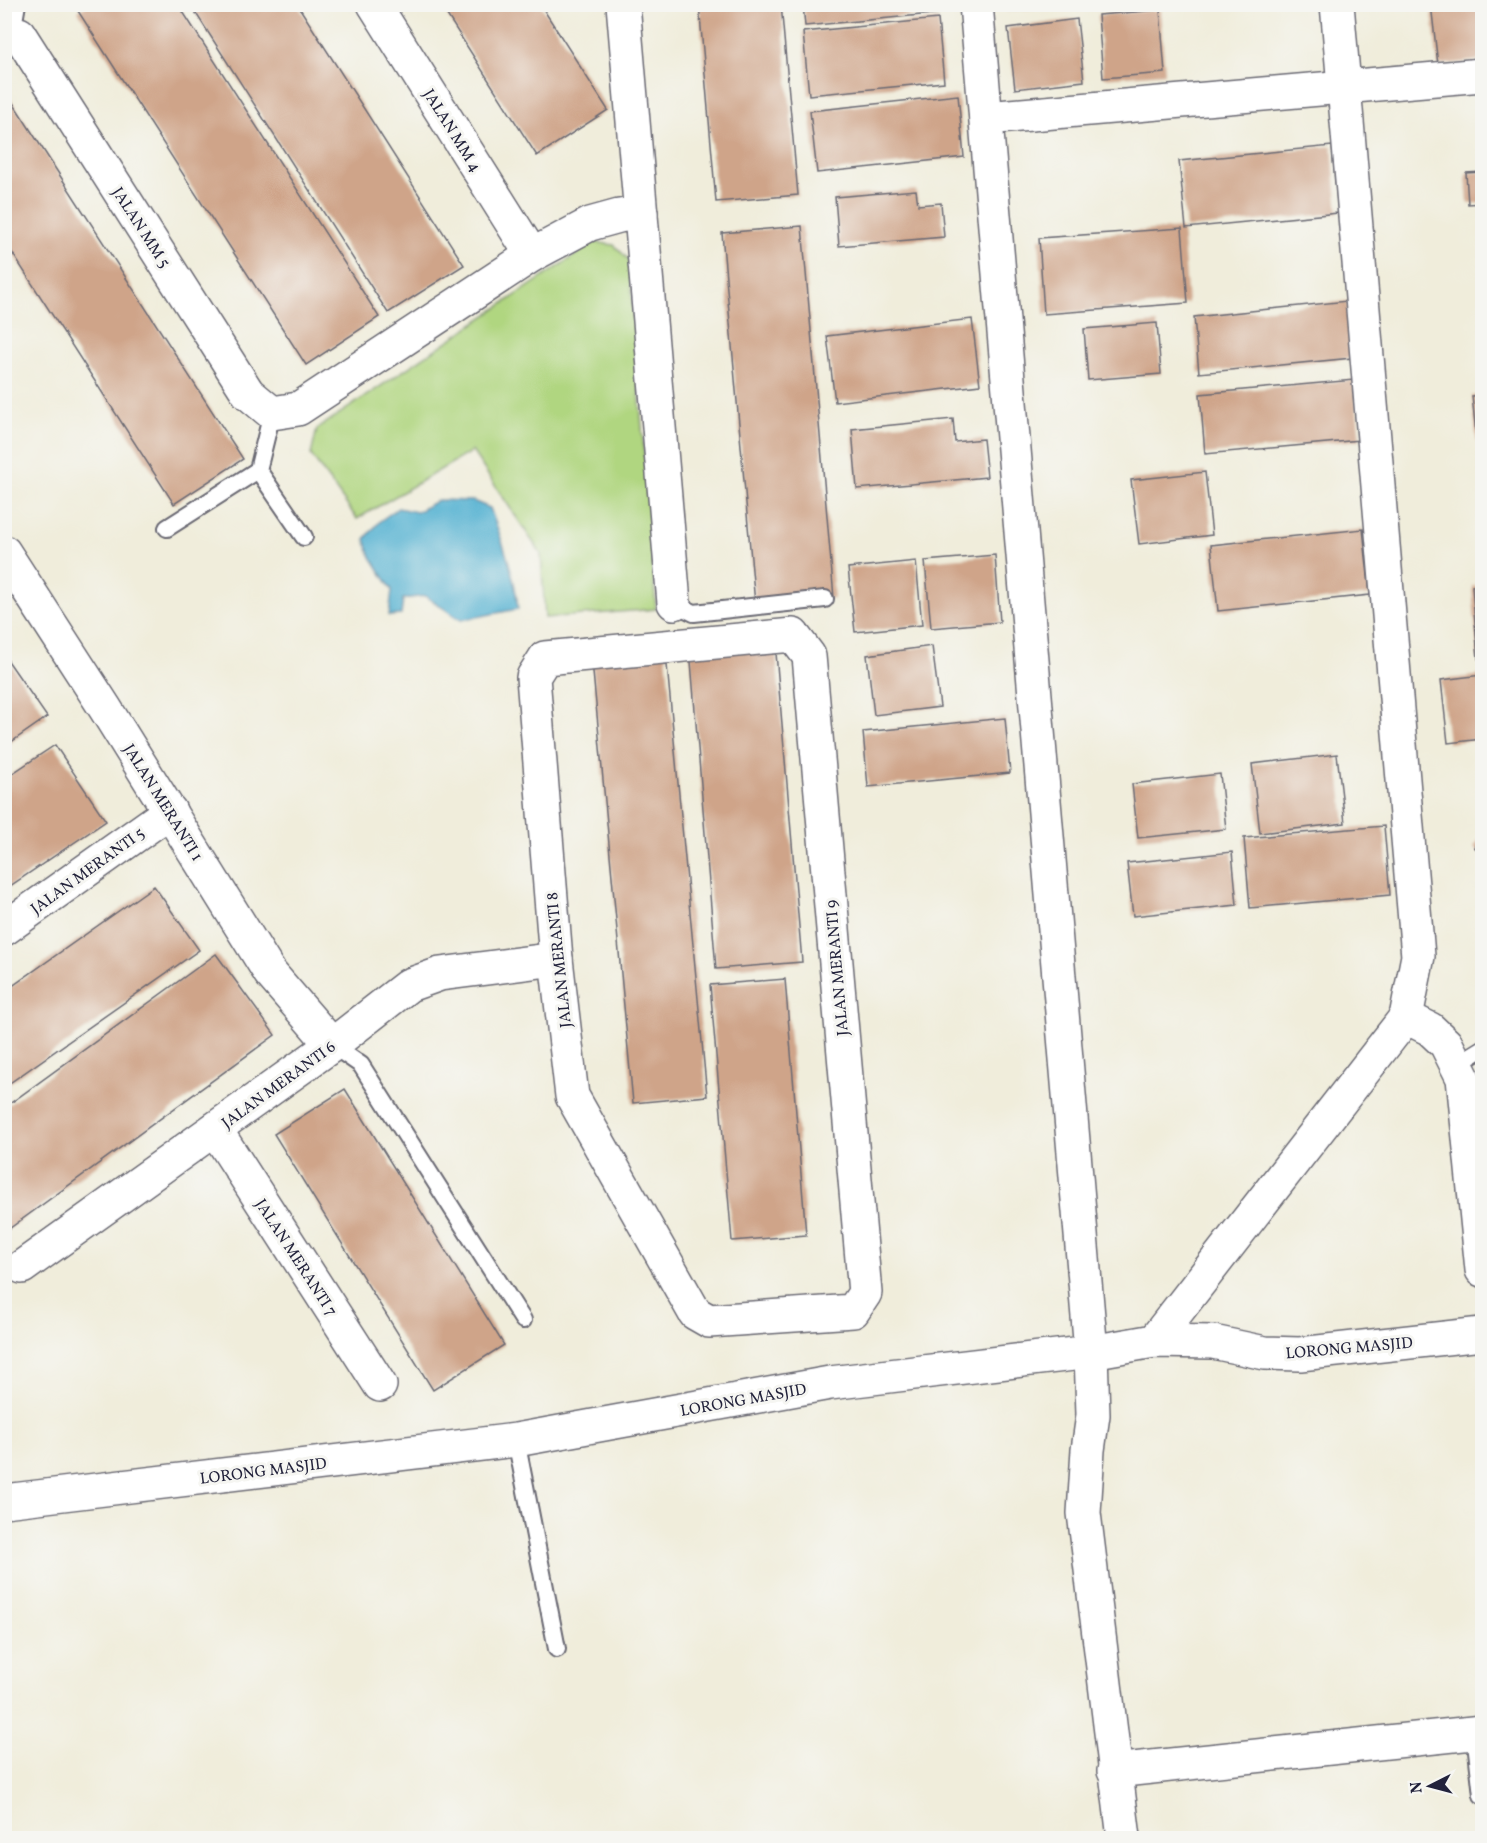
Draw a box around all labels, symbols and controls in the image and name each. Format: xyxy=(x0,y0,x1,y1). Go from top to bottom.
street label: JALAN MM 4 xyxy=(417,85,486,177)
street label: JALAN MM 5 xyxy=(106,183,175,273)
street label: JALAN MERANTI 1 xyxy=(117,740,207,866)
street label: JALAN MERANTI 5 xyxy=(27,823,150,920)
street label: JALAN MERANTI 8 xyxy=(542,891,578,1029)
street label: JALAN MERANTI 9 xyxy=(821,899,855,1037)
street label: JALAN MERANTI 6 xyxy=(218,1037,341,1135)
street label: JALAN MERANTI 7 xyxy=(249,1195,342,1321)
street label: LORONG MASJID xyxy=(1285,1332,1414,1366)
street label: LORONG MASJID xyxy=(679,1379,808,1423)
street label: LORONG MASJID xyxy=(199,1453,328,1491)
north arrow xyxy=(1400,1756,1460,1816)
text: N xyxy=(1405,1780,1429,1794)

